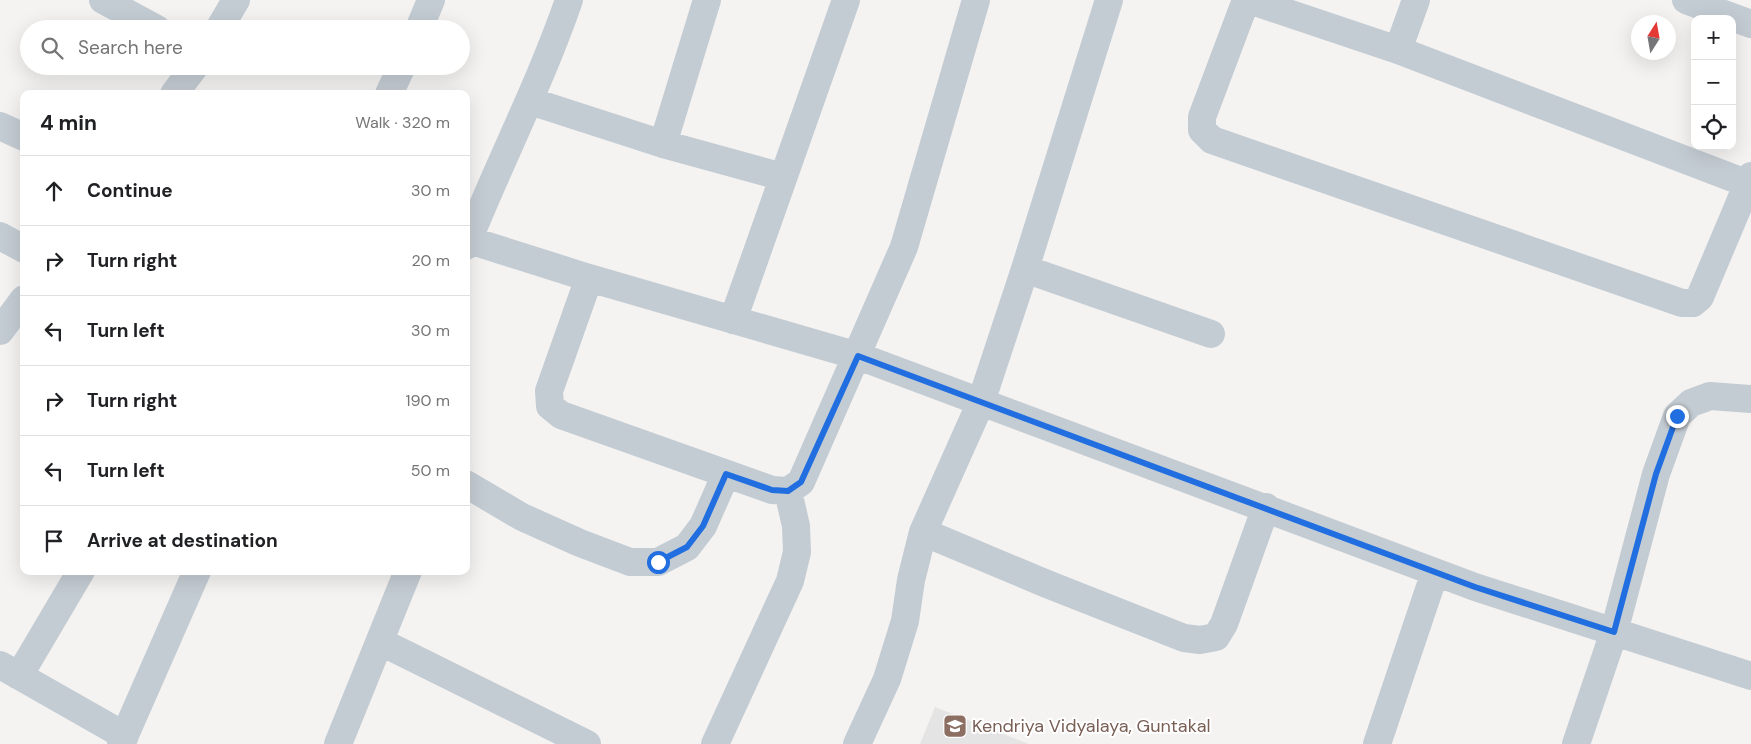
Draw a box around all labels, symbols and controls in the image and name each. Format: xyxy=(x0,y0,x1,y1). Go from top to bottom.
north arrow xyxy=(1631,15,1676,60)
map controls xyxy=(1691,15,1736,150)
button: + xyxy=(1691,15,1736,60)
search box xyxy=(20,20,470,75)
icon: search xyxy=(38,34,66,62)
text: Search here xyxy=(78,35,183,60)
button: − xyxy=(1691,60,1736,105)
button: locate xyxy=(1691,105,1736,150)
text: 4 min xyxy=(40,109,97,137)
text: Walk · 320 m xyxy=(355,112,450,133)
icon: ahead xyxy=(40,177,68,205)
text: Continue xyxy=(87,178,173,203)
text: 30 m xyxy=(411,180,450,201)
icon: right xyxy=(40,247,68,275)
text: Turn right xyxy=(87,248,177,273)
text: 20 m xyxy=(411,250,450,271)
icon: left xyxy=(40,317,68,345)
text: Turn left xyxy=(87,318,165,343)
text: 30 m xyxy=(411,320,450,341)
icon: right xyxy=(40,387,68,415)
text: Turn right xyxy=(87,388,177,413)
text: 190 m xyxy=(406,390,450,411)
route end xyxy=(1666,405,1689,428)
icon: left xyxy=(40,457,68,485)
text: Turn left xyxy=(87,458,165,483)
text: 50 m xyxy=(411,460,450,481)
icon: arrive xyxy=(40,527,68,555)
text: Arrive at destination xyxy=(87,528,278,553)
route start xyxy=(647,551,670,574)
school or university icon: Kendriya Vidyalaya, Guntakal xyxy=(942,713,968,739)
place label: Kendriya Vidyalaya, Guntakal xyxy=(972,714,1210,738)

